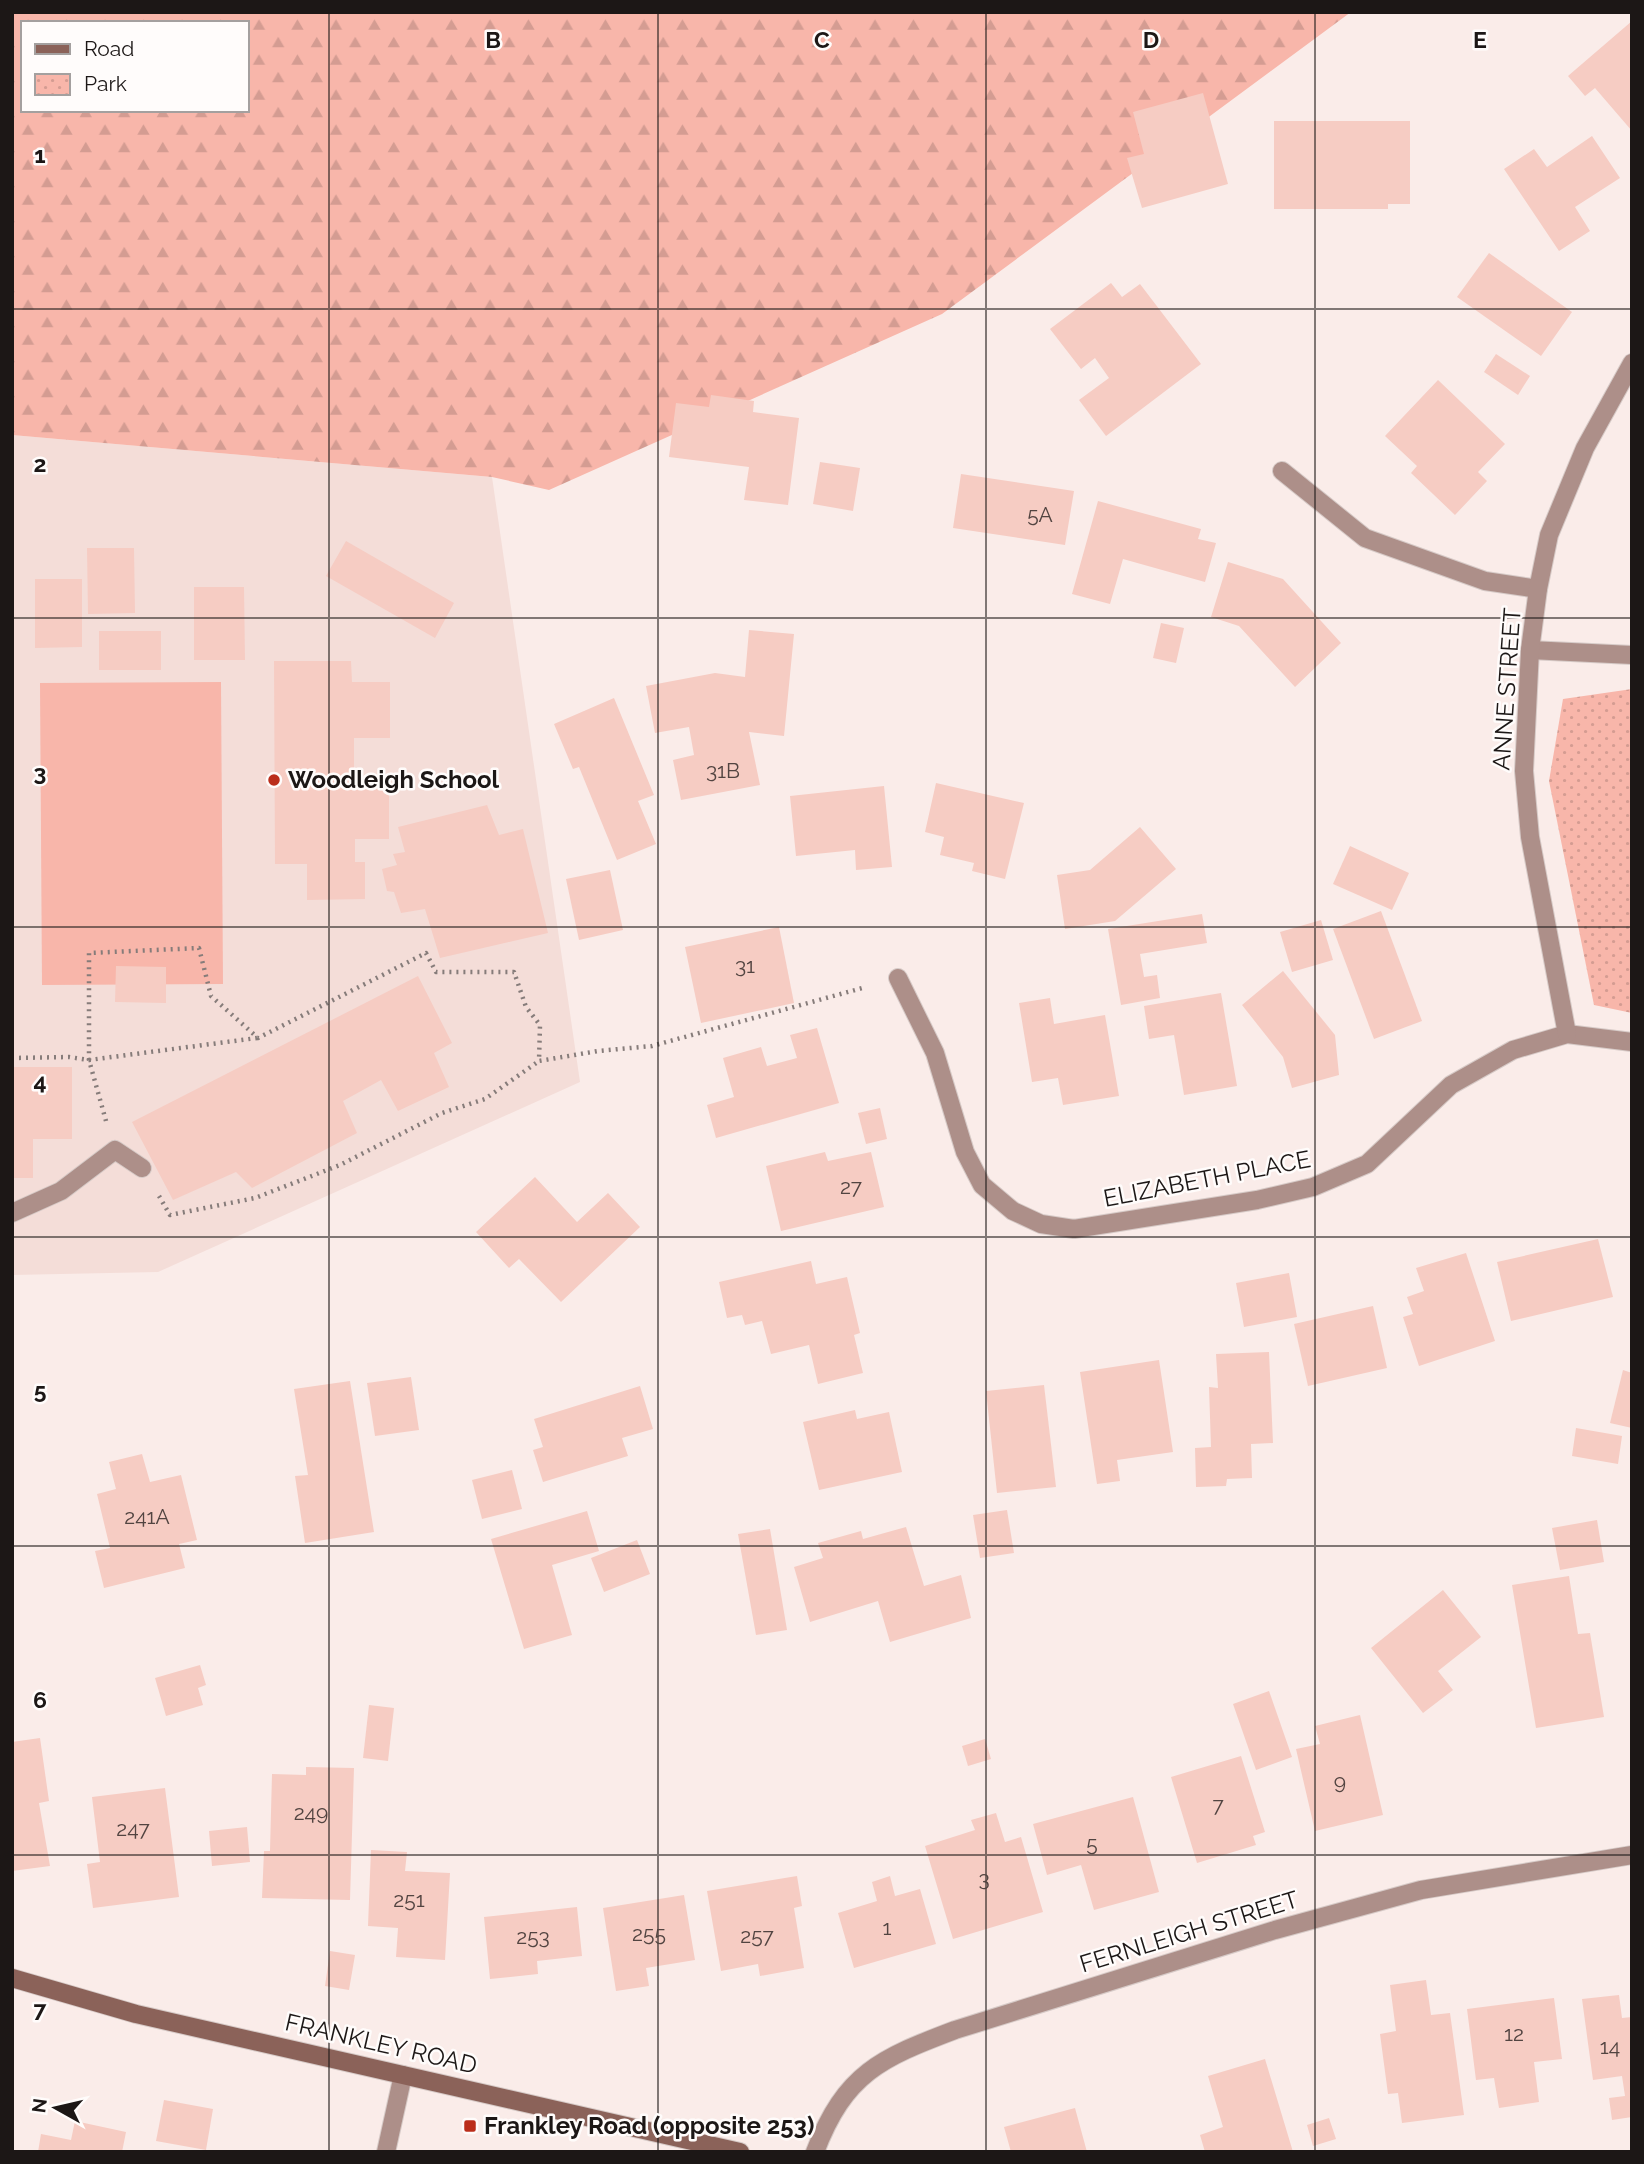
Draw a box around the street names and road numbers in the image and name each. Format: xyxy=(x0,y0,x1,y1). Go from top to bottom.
street label: ANNE STREET xyxy=(1486,606,1527,771)
street label: ELIZABETH PLACE xyxy=(1101,1144,1313,1213)
street label: FERNLEIGH STREET xyxy=(1076,1884,1302,1979)
street label: FRANKLEY ROAD xyxy=(282,2007,480,2080)

